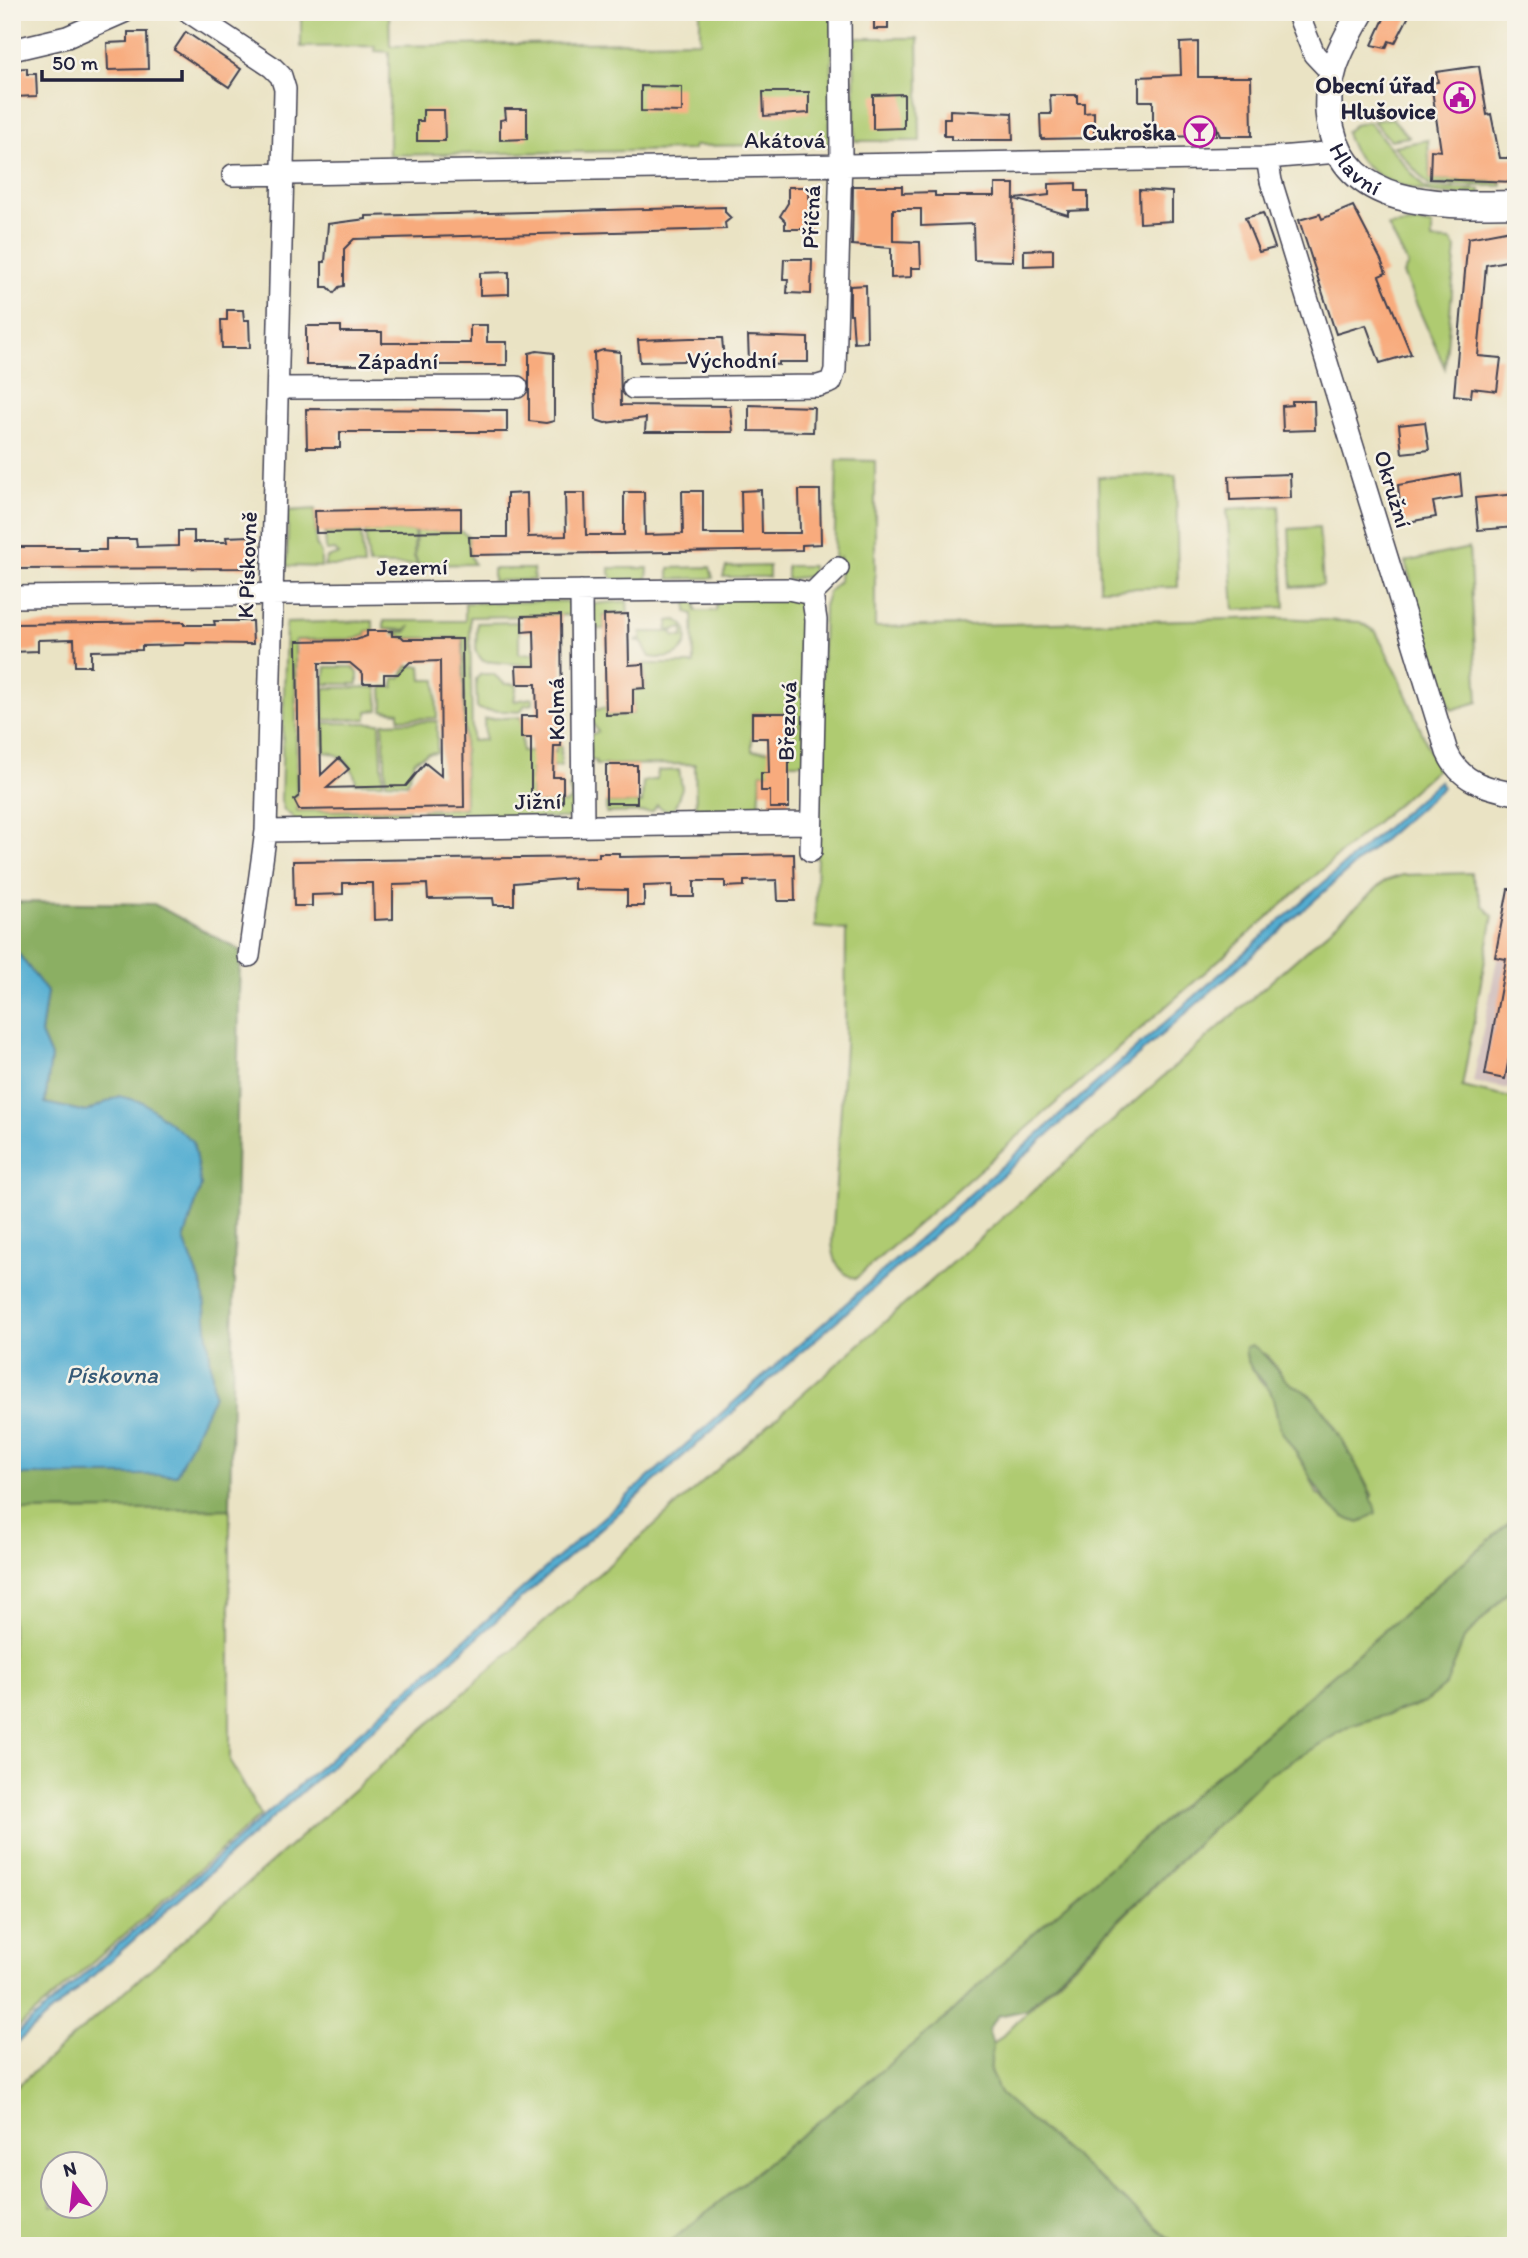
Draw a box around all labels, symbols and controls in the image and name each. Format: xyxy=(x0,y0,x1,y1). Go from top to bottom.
scale bar xyxy=(42,38,182,82)
text: 50 m xyxy=(52,50,99,75)
place label: Obecní úřad Hlušovice xyxy=(1315,71,1436,125)
public building icon: Obecní úřad Hlušovice xyxy=(1442,81,1476,115)
bar icon: Cukroška xyxy=(1182,115,1216,149)
place label: Cukroška xyxy=(1082,118,1177,146)
street label: Akátová xyxy=(744,126,826,154)
street label: Hlavní xyxy=(1323,138,1386,202)
street label: Příčná xyxy=(796,185,826,249)
street label: Východní xyxy=(687,346,777,374)
street label: Západní xyxy=(358,347,438,375)
street label: Okružní xyxy=(1368,447,1418,531)
street label: K Pískovně xyxy=(231,511,263,619)
street label: Jezerní xyxy=(376,552,448,582)
street label: Kolmá xyxy=(541,677,571,741)
street label: Březová xyxy=(772,681,802,761)
street label: Jižní xyxy=(514,787,562,815)
water label: Pískovna xyxy=(66,1360,159,1389)
north arrow xyxy=(38,2150,108,2220)
text: N xyxy=(61,2156,79,2182)

